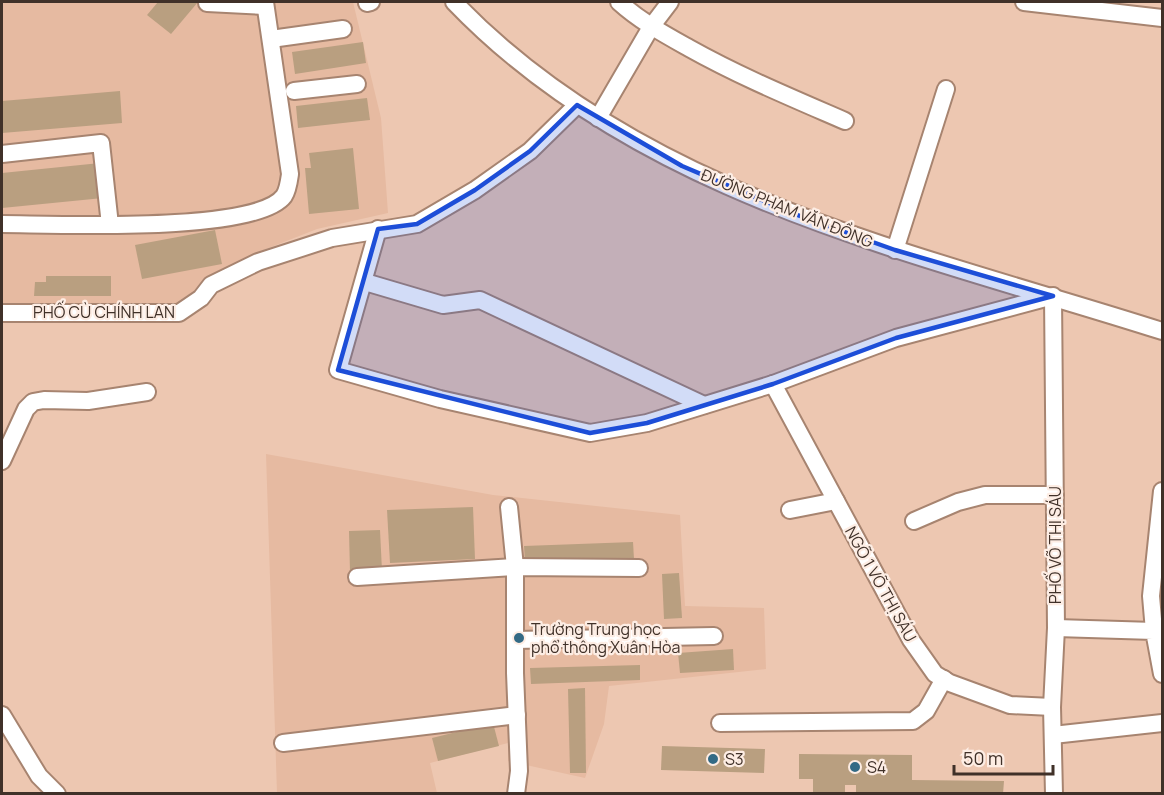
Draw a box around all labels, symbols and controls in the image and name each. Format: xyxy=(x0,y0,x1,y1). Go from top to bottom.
street label: ĐƯỜNG PHẠM VĂN ĐỒNG xyxy=(698,162,877,253)
street label: PHỐ CÙ CHÍNH LAN xyxy=(33,300,175,323)
street label: PHỐ VÕ THỊ SÁU xyxy=(1043,486,1066,604)
street label: NGÕ 1 VÕ THỊ SÁU xyxy=(840,522,922,646)
place label: Trường Trung học phổ thông Xuân Hòa xyxy=(531,618,680,658)
marker: Trường Trung học phổ thông Xuân Hòa xyxy=(512,631,526,645)
scale bar xyxy=(954,738,1053,776)
text: 50 m xyxy=(963,746,1003,770)
place label: S3 xyxy=(725,748,744,770)
marker: S3 xyxy=(706,752,720,766)
place label: S4 xyxy=(867,756,886,778)
marker: S4 xyxy=(848,760,862,774)

